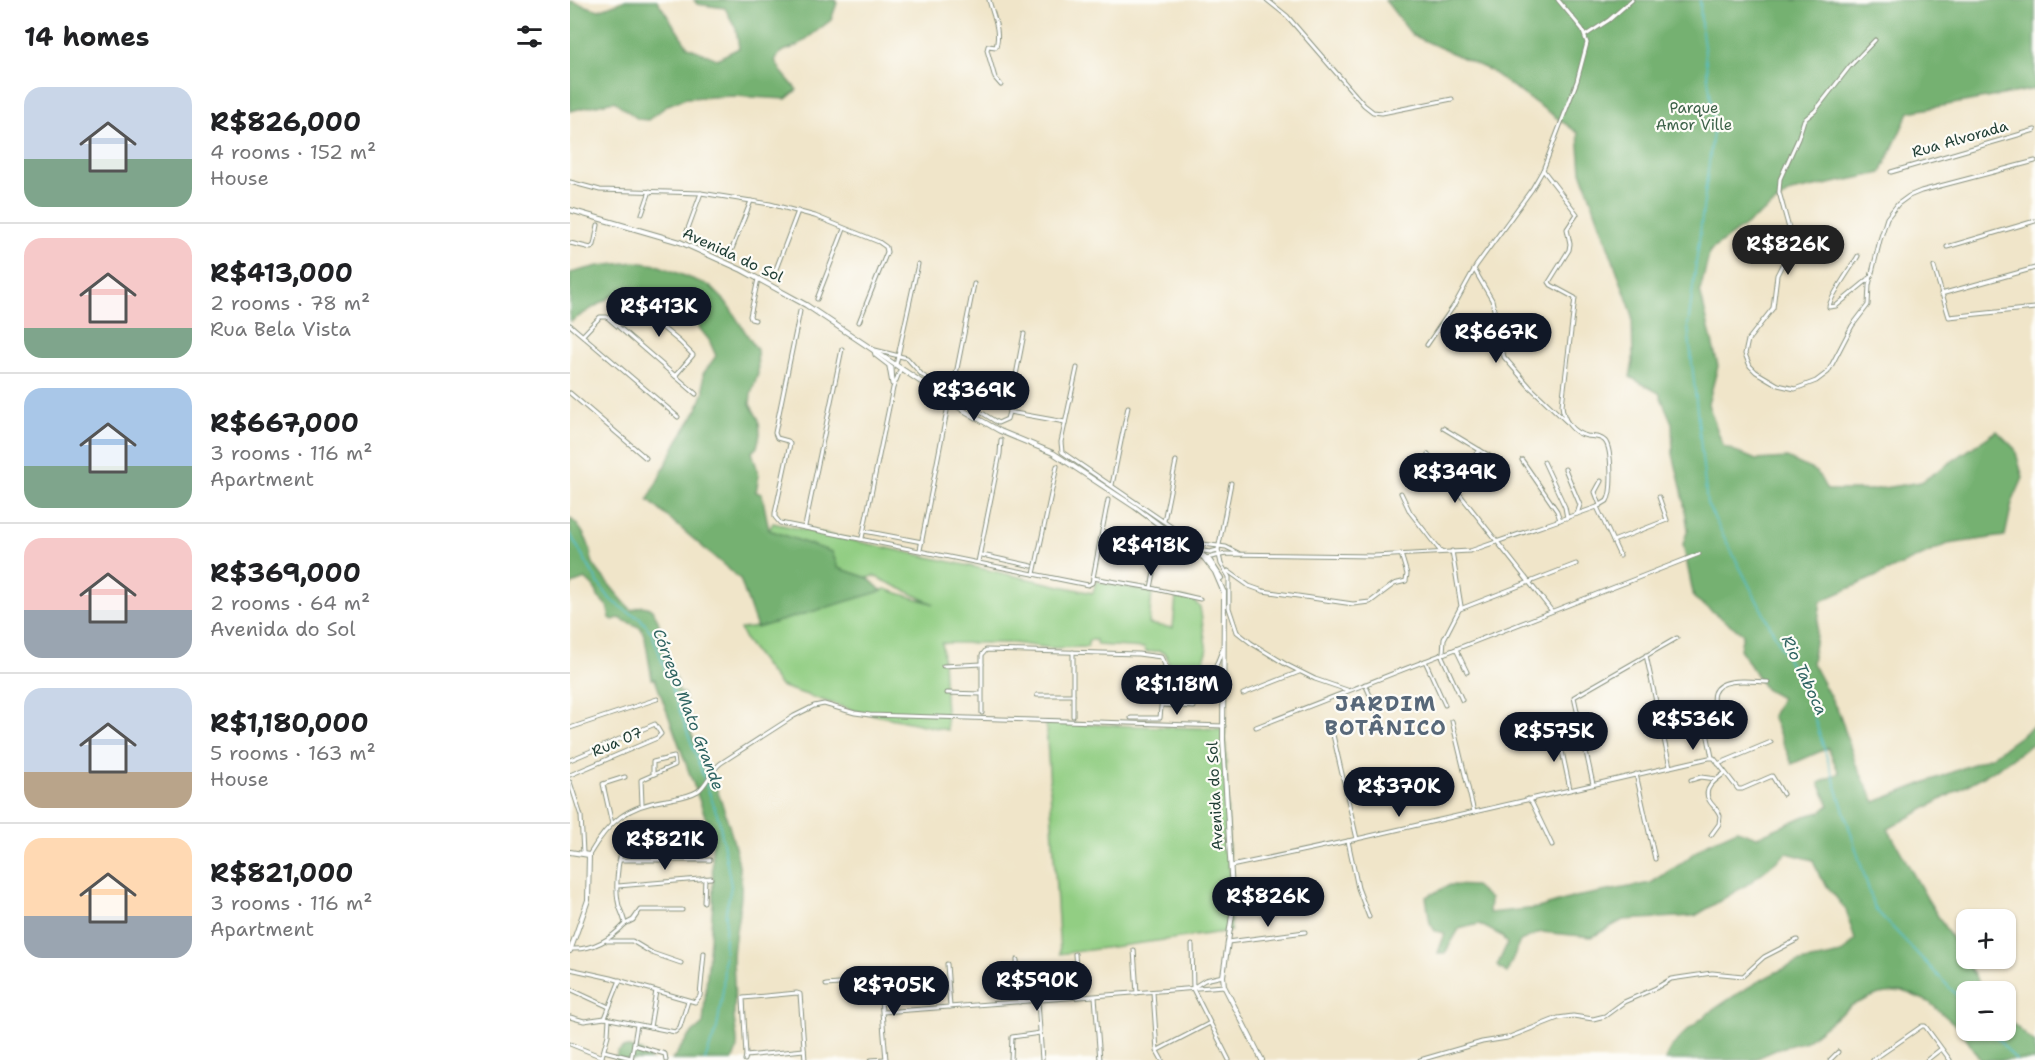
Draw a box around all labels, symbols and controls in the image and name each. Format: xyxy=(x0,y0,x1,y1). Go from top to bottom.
text: 14 homes xyxy=(24,19,150,54)
icon: filters xyxy=(513,20,546,53)
park label: Parque Amor Ville xyxy=(1656,98,1732,135)
text: R$826,000 xyxy=(210,104,361,139)
icon: home xyxy=(72,111,144,183)
street label: Rua Alvorada xyxy=(1910,116,2011,162)
text: 4 rooms · 152 m² xyxy=(210,139,376,165)
text: House xyxy=(210,165,269,191)
street label: Avenida do Sol xyxy=(679,223,787,287)
pin: R$826K xyxy=(1739,225,1837,276)
text: R$826K xyxy=(1746,231,1830,257)
text: R$413,000 xyxy=(210,255,353,290)
icon: home xyxy=(72,262,144,334)
pin: R$413K xyxy=(610,287,708,338)
text: 2 rooms · 78 m² xyxy=(210,290,370,316)
text: R$413K xyxy=(620,293,698,319)
pin: R$667K xyxy=(1447,313,1545,364)
text: Rua Bela Vista xyxy=(210,316,351,342)
text: R$667K xyxy=(1454,319,1538,345)
pin: R$369K xyxy=(925,371,1023,422)
text: R$369K xyxy=(932,377,1016,403)
text: R$667,000 xyxy=(210,405,359,440)
icon: home xyxy=(72,412,144,484)
text: 3 rooms · 116 m² xyxy=(210,440,372,466)
pin: R$349K xyxy=(1406,453,1504,504)
text: R$349K xyxy=(1413,459,1497,485)
text: Apartment xyxy=(210,466,314,492)
pin: R$418K xyxy=(1102,526,1200,577)
text: R$418K xyxy=(1112,532,1190,558)
text: R$369,000 xyxy=(210,555,361,590)
icon: home xyxy=(72,562,144,634)
text: 2 rooms · 64 m² xyxy=(210,590,370,616)
text: Avenida do Sol xyxy=(210,616,355,642)
water label: Córrego Mato Grande xyxy=(648,625,729,793)
water label: Rio Taboca xyxy=(1777,632,1832,719)
pin: R$1.18M xyxy=(1122,665,1232,716)
text: R$1.18M xyxy=(1135,671,1219,697)
district label: JARDIM BOTÂNICO xyxy=(1325,690,1447,742)
pin: R$536K xyxy=(1644,700,1742,751)
text: R$1,180,000 xyxy=(210,705,369,740)
text: R$536K xyxy=(1652,706,1734,732)
icon: home xyxy=(72,712,144,784)
pin: R$575K xyxy=(1505,712,1603,763)
text: R$575K xyxy=(1514,718,1594,744)
street label: Rua 07 xyxy=(589,722,645,762)
text: 5 rooms · 163 m² xyxy=(210,740,376,766)
street label: Avenida do Sol xyxy=(1202,741,1228,851)
text: House xyxy=(210,766,269,792)
pin: R$370K xyxy=(1350,767,1448,818)
text: R$370K xyxy=(1357,773,1441,799)
pin: R$821K xyxy=(616,820,714,871)
text: R$821K xyxy=(626,826,704,852)
text: R$821,000 xyxy=(210,855,354,890)
icon: home xyxy=(72,862,144,934)
pin: R$826K xyxy=(1219,877,1317,928)
text: R$826K xyxy=(1226,883,1310,909)
text: 3 rooms · 116 m² xyxy=(210,890,372,916)
map controls xyxy=(1956,909,2016,1041)
button: + xyxy=(1956,909,2016,969)
text: Apartment xyxy=(210,916,314,942)
pin: R$590K xyxy=(988,961,1086,1012)
pin: R$705K xyxy=(845,966,943,1017)
text: R$590K xyxy=(996,967,1078,993)
text: R$705K xyxy=(853,972,935,998)
button: − xyxy=(1956,981,2016,1041)

